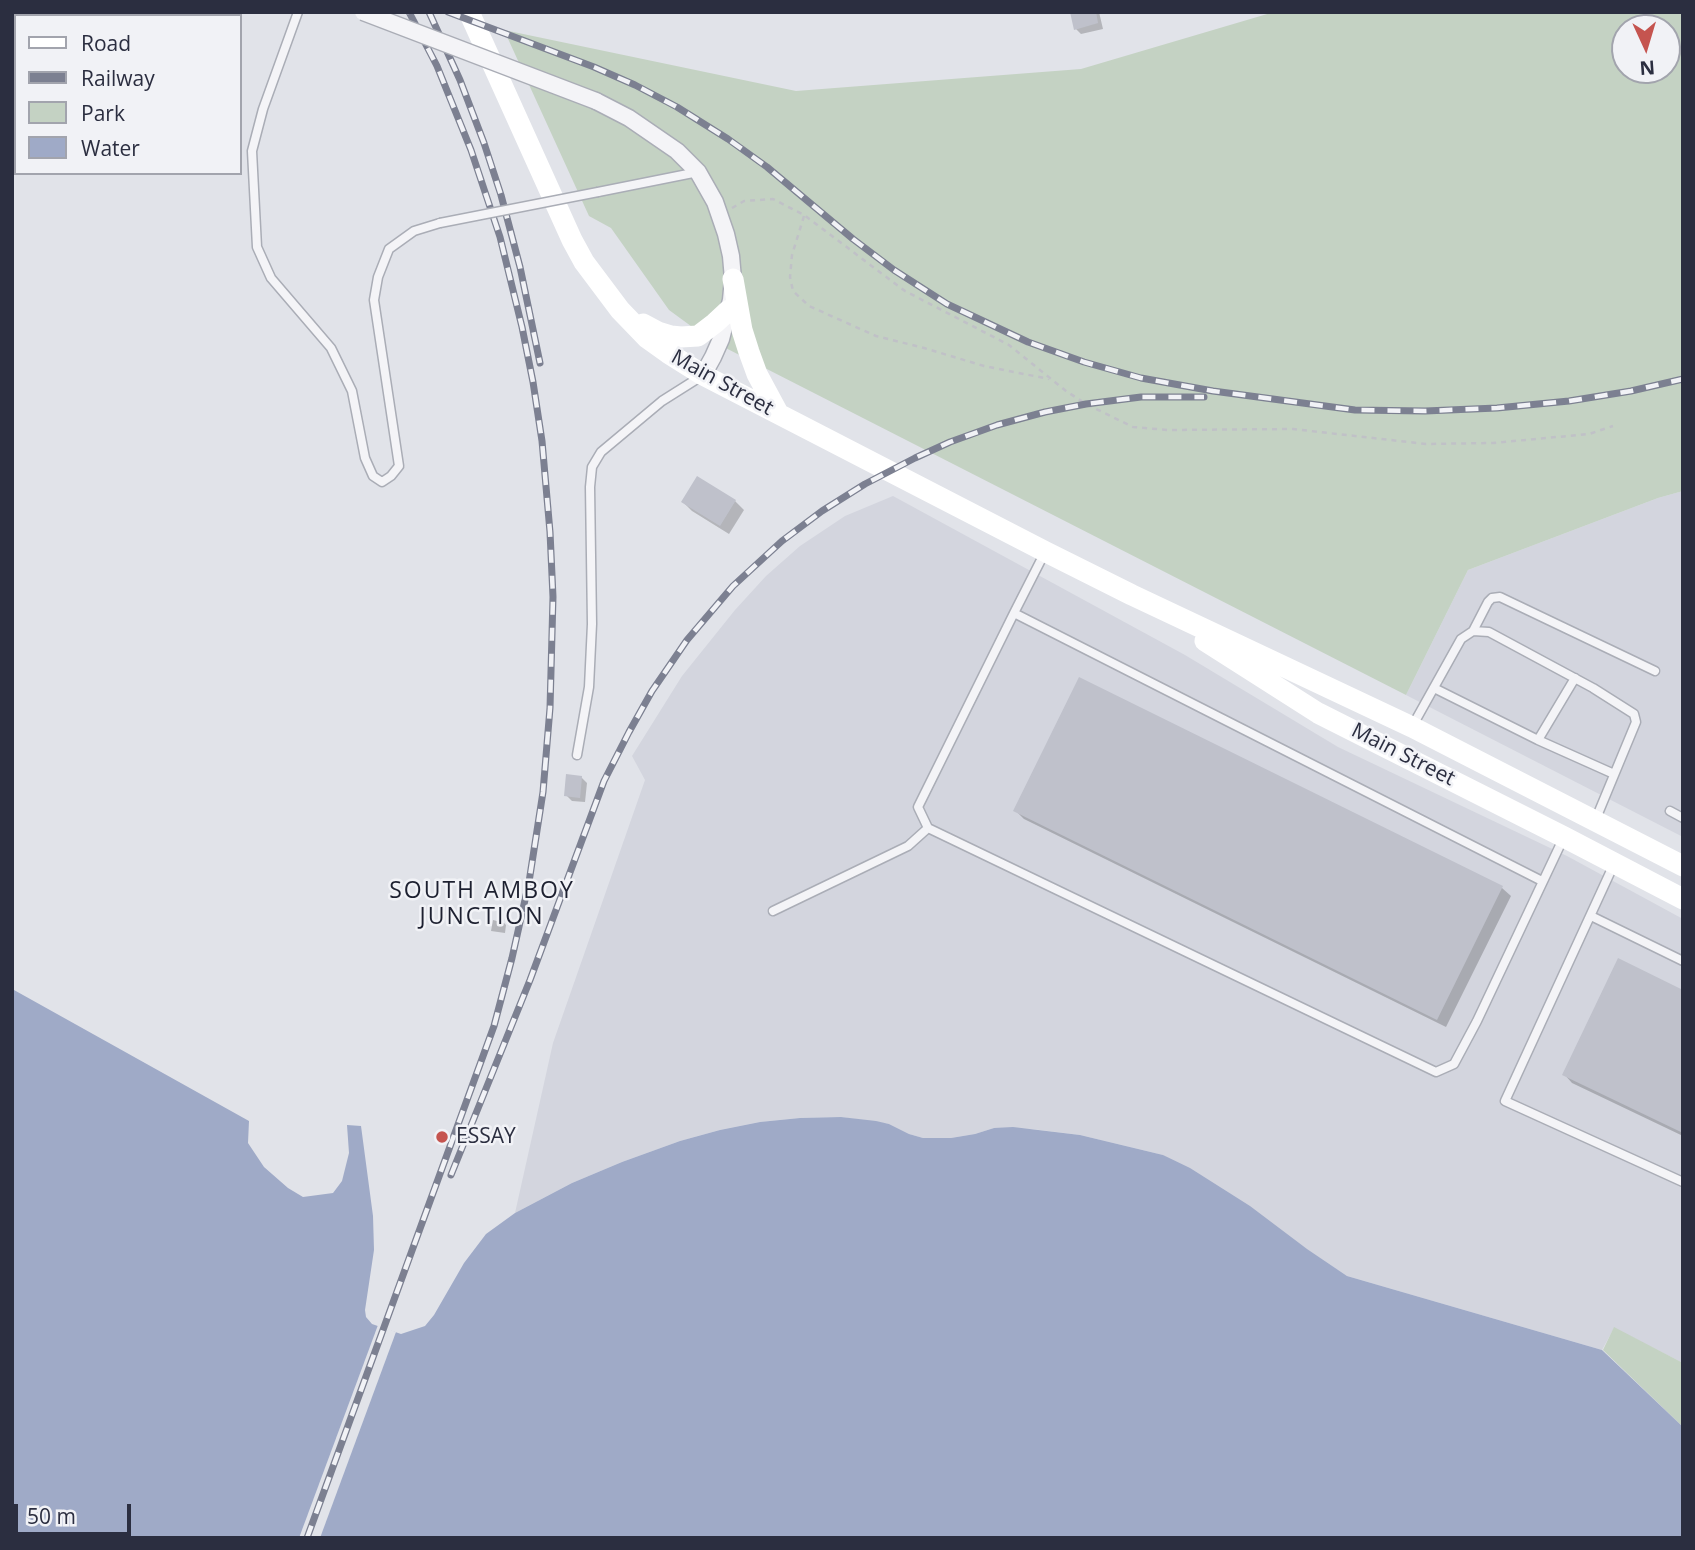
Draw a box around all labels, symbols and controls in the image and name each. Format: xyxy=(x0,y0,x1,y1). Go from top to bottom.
legend xyxy=(14,14,242,175)
north arrow xyxy=(1611,14,1681,84)
text: Road xyxy=(81,29,131,57)
text: N xyxy=(1639,54,1656,81)
text: Railway xyxy=(81,64,155,92)
text: Park xyxy=(81,99,125,127)
text: Water xyxy=(81,134,140,162)
street label: Main Street xyxy=(667,345,777,421)
street label: Main Street xyxy=(1347,718,1459,792)
district label: SOUTH AMBOY JUNCTION xyxy=(391,877,573,931)
place label: ESSAY xyxy=(456,1124,516,1150)
marker: ESSAY xyxy=(434,1129,450,1145)
scale bar xyxy=(18,1490,135,1534)
text: 50 m xyxy=(27,1502,76,1530)

